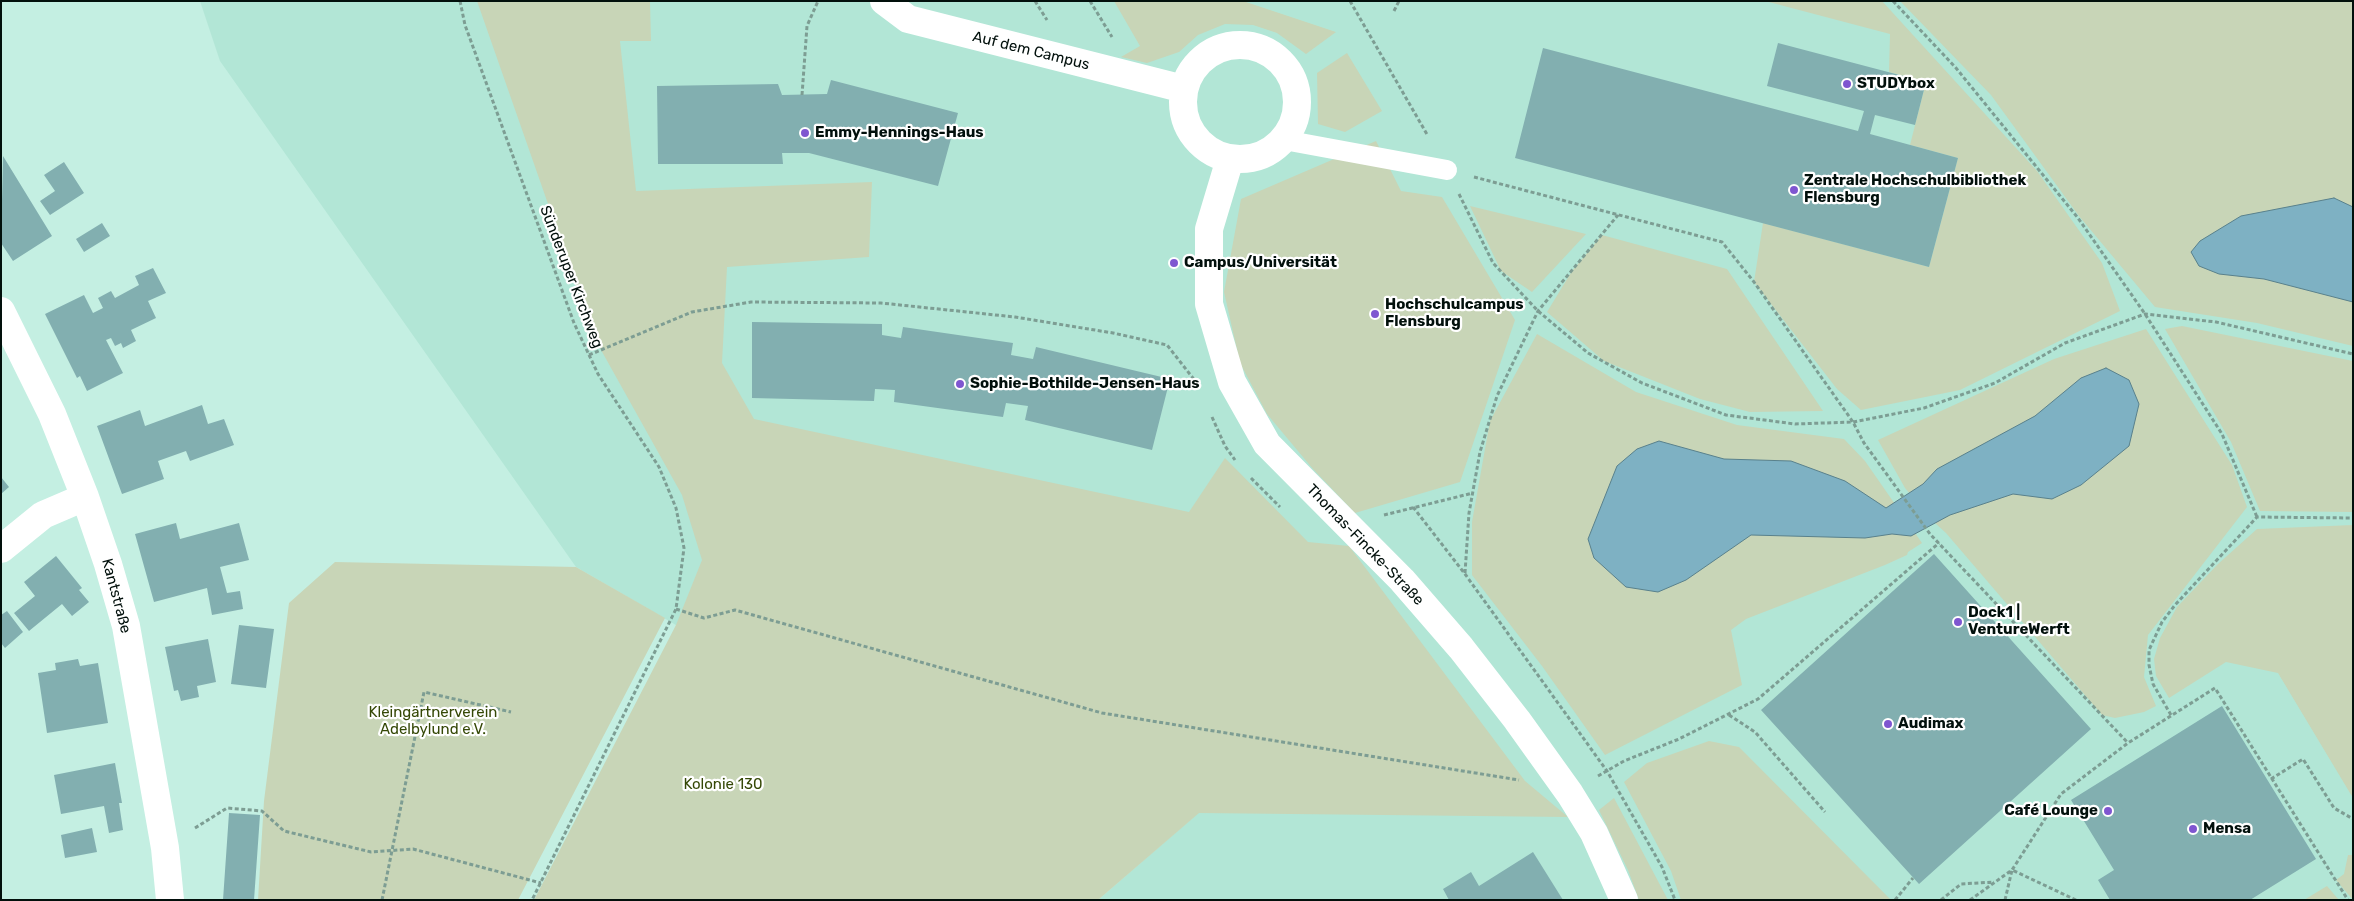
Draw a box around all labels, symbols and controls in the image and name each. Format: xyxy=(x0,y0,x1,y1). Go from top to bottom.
street label: Auf dem Campus xyxy=(971,28,1091,74)
place label: STUDYbox xyxy=(1857,75,1935,93)
marker: STUDYbox xyxy=(1841,78,1853,90)
place label: Emmy-Hennings-Haus xyxy=(815,124,984,142)
marker: Emmy-Hennings-Haus xyxy=(799,127,811,139)
place label: Zentrale Hochschulbibliothek Flensburg xyxy=(1804,172,2026,207)
marker: Zentrale Hochschulbibliothek Flensburg xyxy=(1788,184,1800,196)
street label: Sünderuper Kirchweg xyxy=(536,203,606,351)
place label: Campus/Universität xyxy=(1184,254,1337,272)
marker: Campus/Universität xyxy=(1168,257,1180,269)
place label: Hochschulcampus Flensburg xyxy=(1385,296,1524,331)
marker: Hochschulcampus Flensburg xyxy=(1369,308,1381,320)
place label: Sophie-Bothilde-Jensen-Haus xyxy=(970,375,1200,393)
marker: Sophie-Bothilde-Jensen-Haus xyxy=(954,378,966,390)
street label: Thomas-Fincke-Straße xyxy=(1303,481,1427,609)
street label: Kantstraße xyxy=(97,557,135,635)
place label: Dock1 | VentureWerft xyxy=(1968,604,2070,639)
marker: Dock1 | VentureWerft xyxy=(1952,616,1964,628)
park label: Kleingärtnerverein Adelbylund e.V. xyxy=(369,704,497,739)
place label: Audimax xyxy=(1898,715,1963,733)
marker: Audimax xyxy=(1882,718,1894,730)
park label: Kolonie 130 xyxy=(683,776,763,794)
place label: Café Lounge xyxy=(2004,802,2098,820)
marker: Café Lounge xyxy=(2102,805,2114,817)
place label: Mensa xyxy=(2203,820,2251,838)
marker: Mensa xyxy=(2187,823,2199,835)

